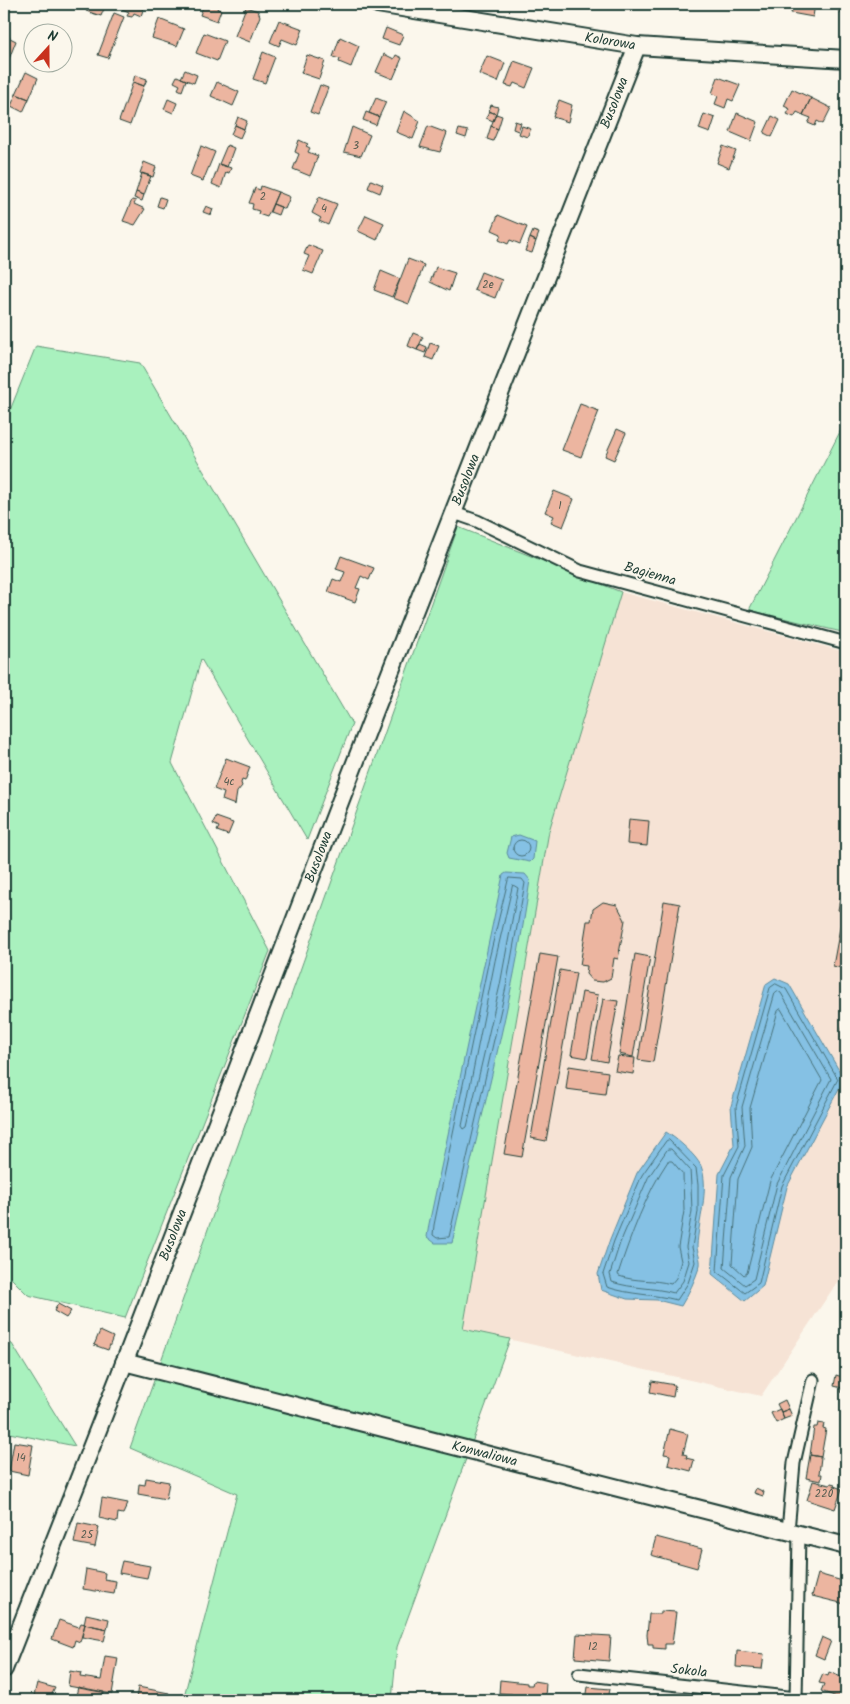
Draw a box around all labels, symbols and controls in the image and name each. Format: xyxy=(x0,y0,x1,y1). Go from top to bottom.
north arrow xyxy=(22,22,72,72)
text: N xyxy=(44,25,61,49)
street label: Kolorowa xyxy=(583,27,637,57)
street label: Busolowa xyxy=(595,74,635,132)
house number: 3 xyxy=(353,137,359,155)
house number: 2 xyxy=(260,188,266,206)
house number: 4 xyxy=(321,200,327,218)
house number: 2e xyxy=(482,276,494,294)
street label: Busolowa xyxy=(446,451,486,509)
house number: 1 xyxy=(558,497,562,515)
street label: Bagienna xyxy=(621,556,679,592)
house number: 4c xyxy=(224,773,235,791)
street label: Busolowa xyxy=(299,828,339,886)
street label: Busolowa xyxy=(154,1206,193,1264)
street label: Konwaliowa xyxy=(449,1435,520,1473)
house number: 14 xyxy=(16,1449,26,1467)
house number: 220 xyxy=(815,1485,834,1503)
house number: 25 xyxy=(81,1526,94,1544)
house number: 12 xyxy=(588,1638,598,1656)
street label: Sokola xyxy=(670,1658,708,1684)

